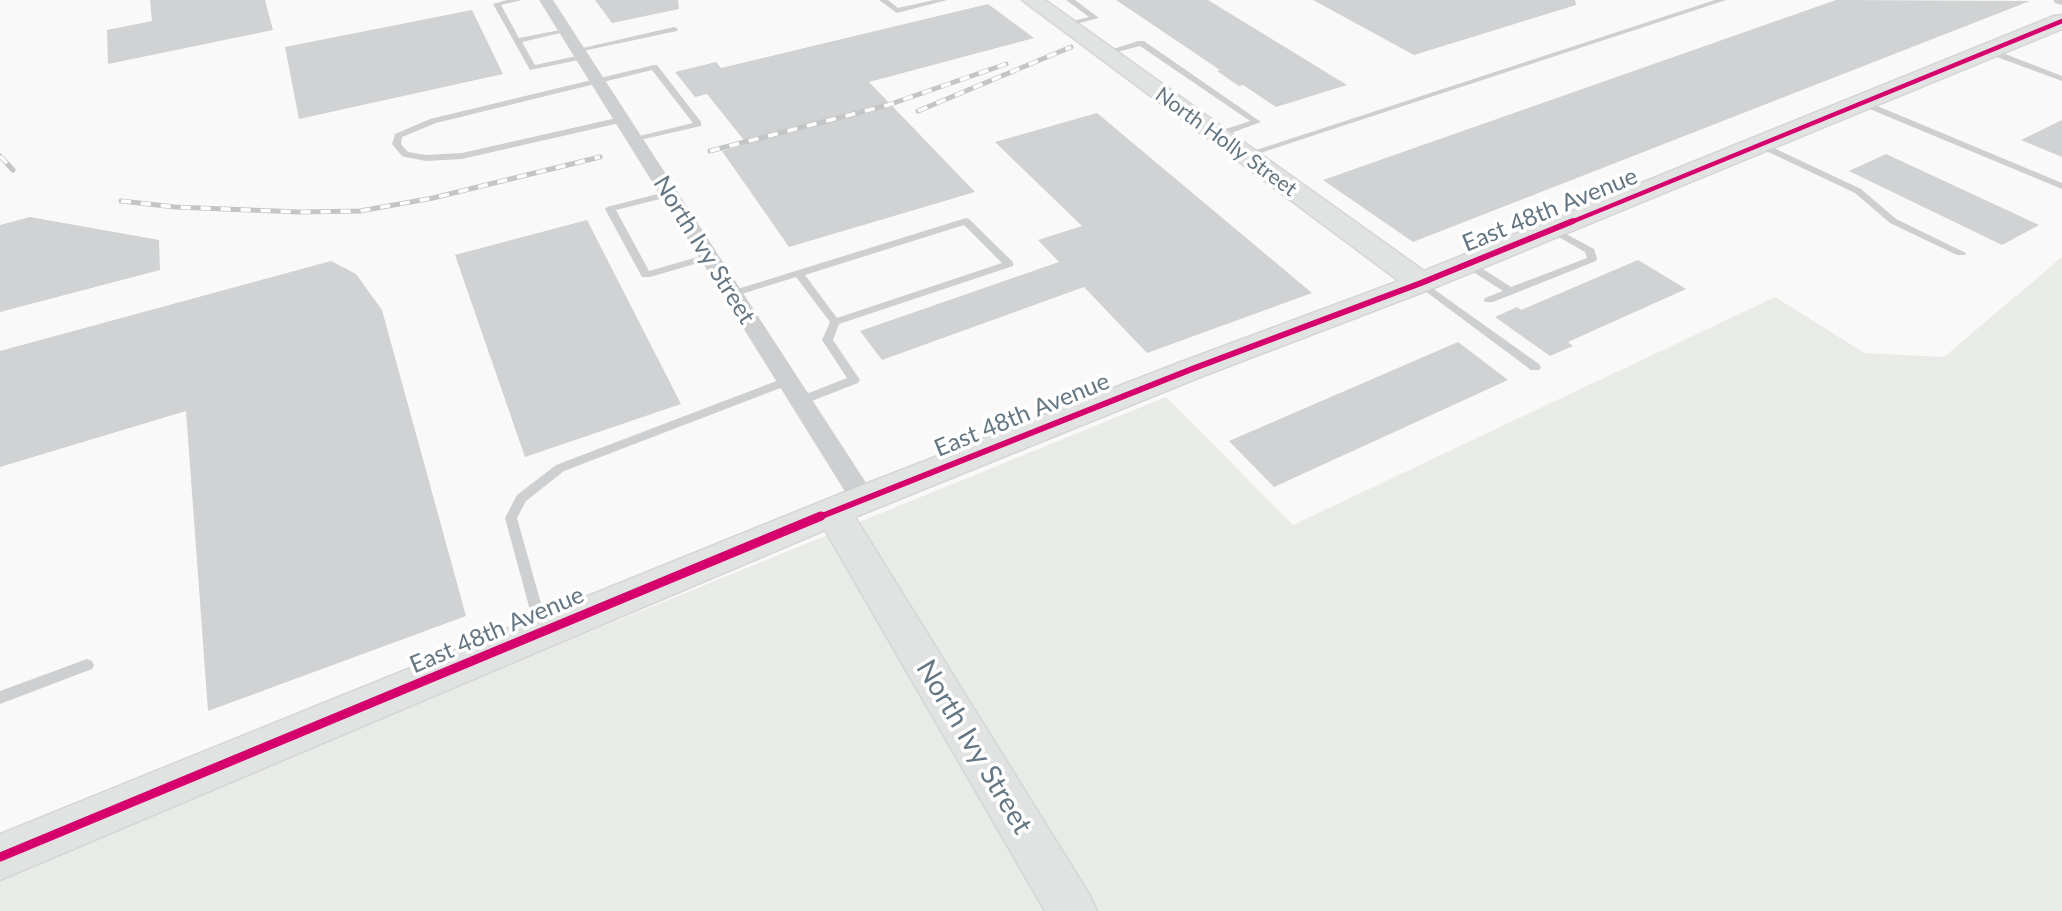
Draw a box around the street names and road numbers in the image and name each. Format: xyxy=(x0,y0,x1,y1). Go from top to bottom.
street label: North Holly Street xyxy=(1150,82,1302,202)
street label: East 48th Avenue xyxy=(1458,162,1642,258)
street label: North Ivy Street xyxy=(647,171,761,329)
street label: East 48th Avenue xyxy=(930,367,1114,463)
street label: East 48th Avenue xyxy=(406,580,588,680)
street label: North Ivy Street xyxy=(909,654,1039,840)

